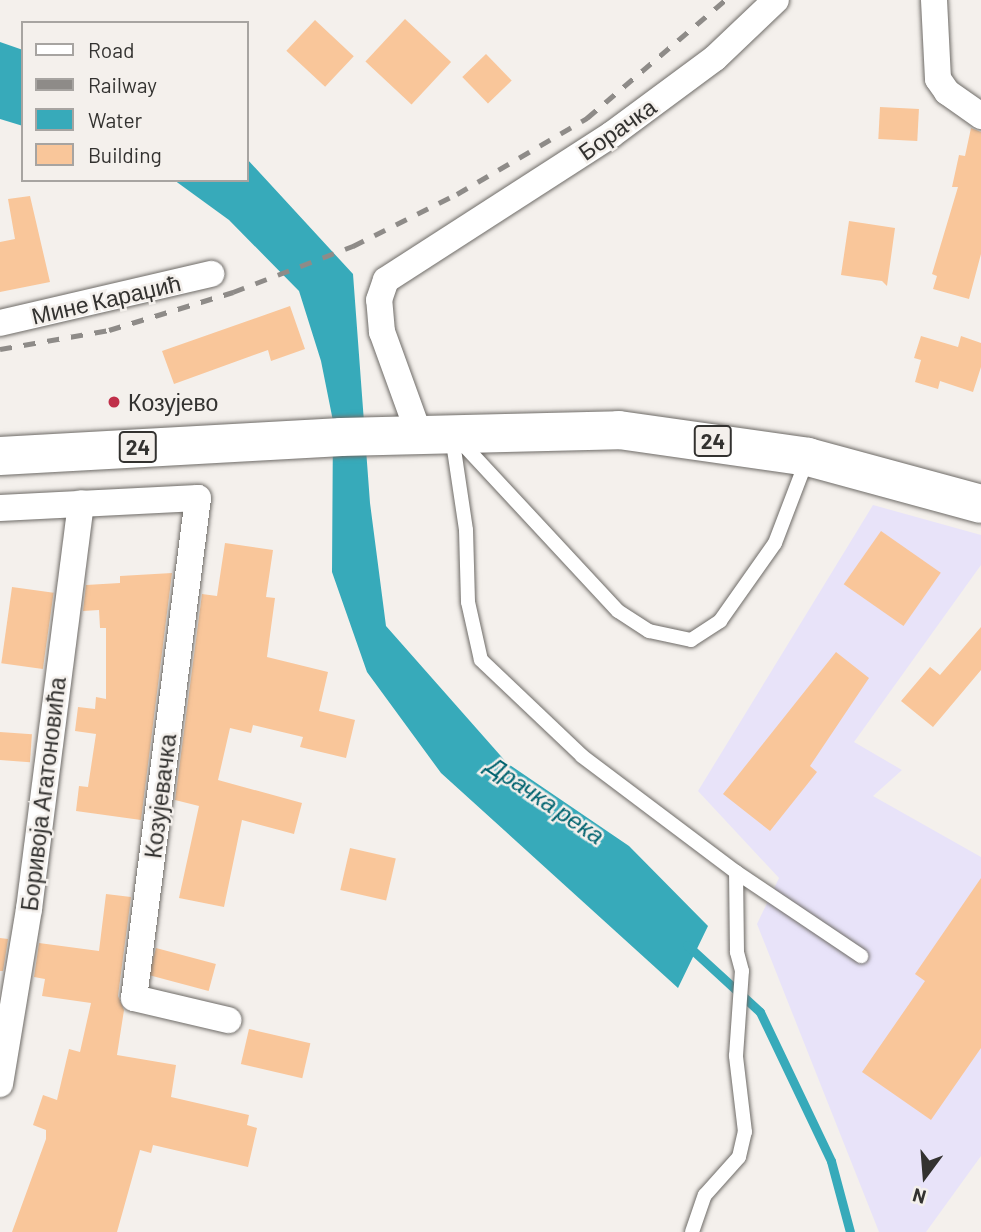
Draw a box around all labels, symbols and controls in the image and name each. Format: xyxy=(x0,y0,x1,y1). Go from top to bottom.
legend xyxy=(21,21,248,182)
text: Road xyxy=(88,37,134,62)
text: Railway xyxy=(88,72,157,97)
street label: Борачка xyxy=(573,92,661,166)
text: Water xyxy=(88,107,142,132)
text: Building xyxy=(88,142,162,167)
street label: Мине Караџић xyxy=(29,268,183,330)
place label: Козујево xyxy=(128,388,218,416)
marker: Козујево xyxy=(106,394,122,410)
road number: 24 xyxy=(694,424,732,458)
road number: 24 xyxy=(119,430,157,464)
street label: Боривоја Агатоновића xyxy=(15,675,71,913)
street label: Козујевачка xyxy=(139,732,181,860)
water label: Драчка река xyxy=(482,750,610,850)
north arrow xyxy=(890,1141,960,1211)
text: N xyxy=(910,1184,928,1209)

